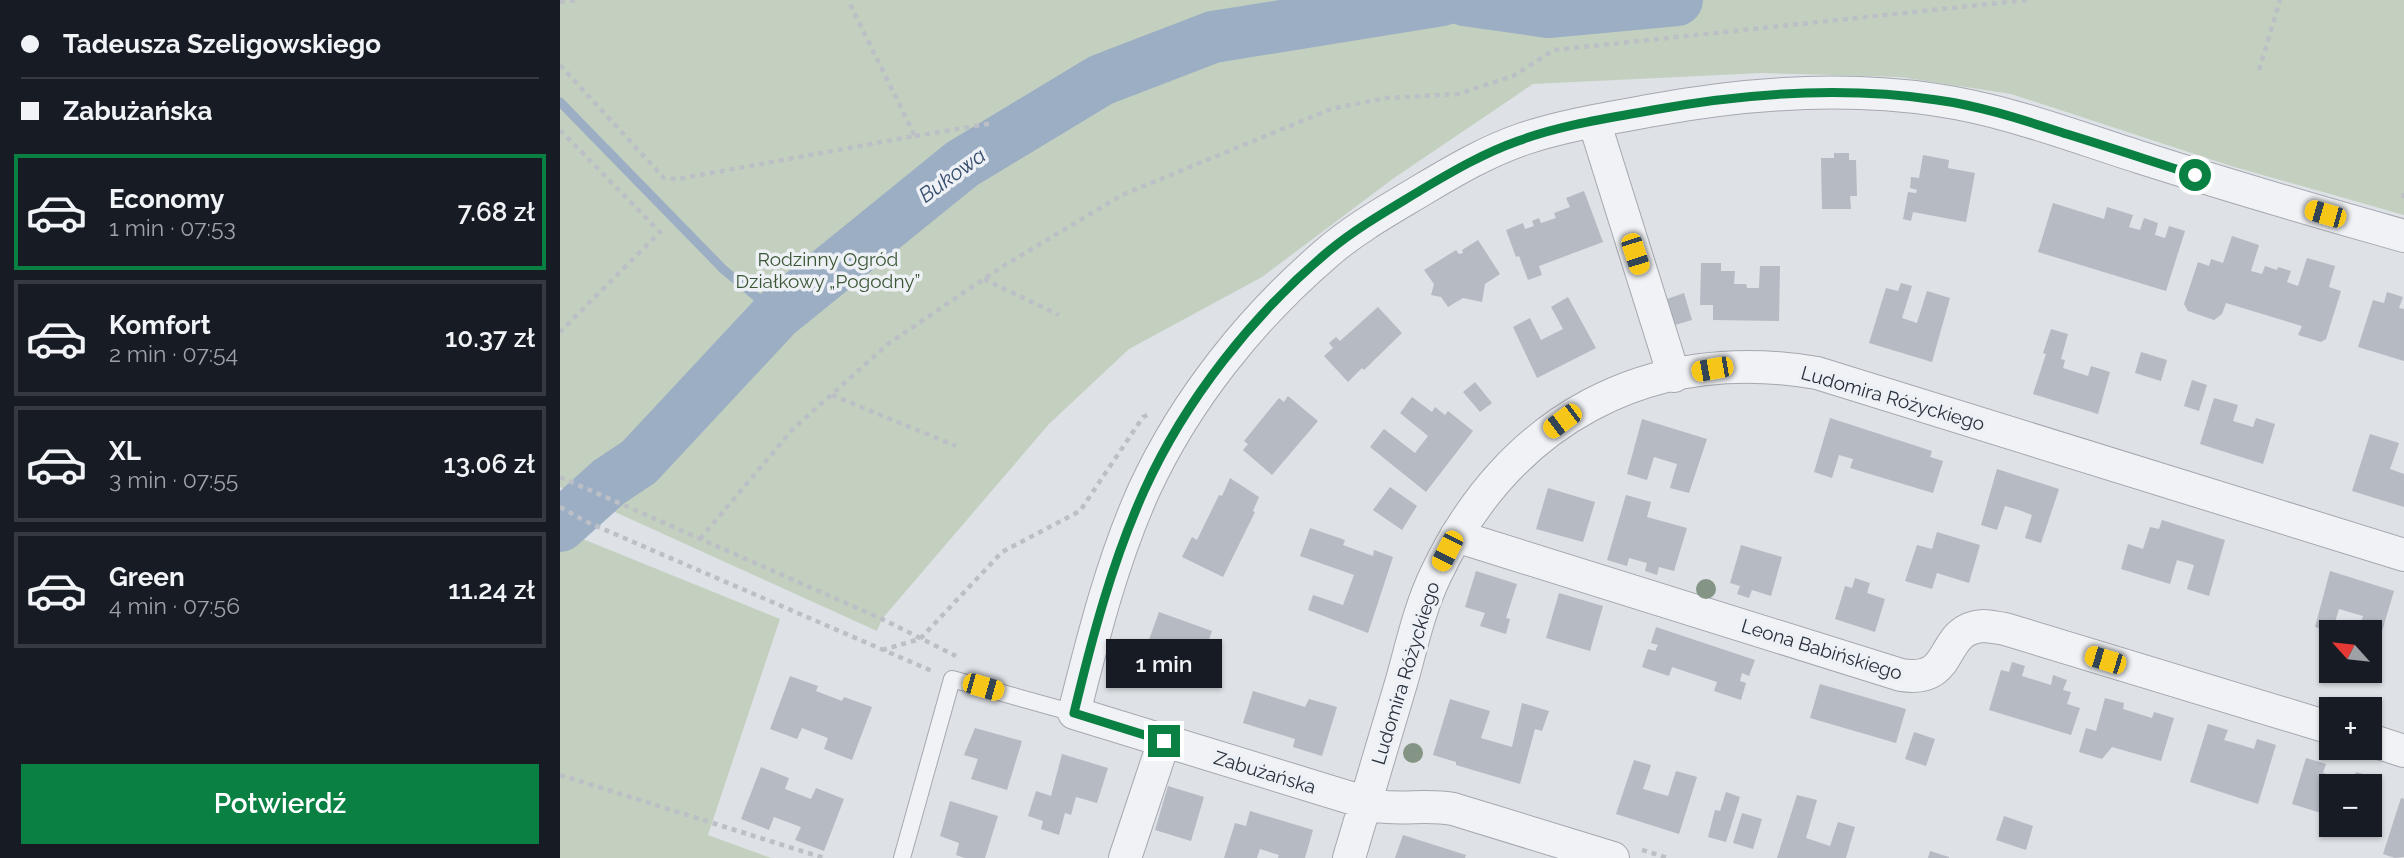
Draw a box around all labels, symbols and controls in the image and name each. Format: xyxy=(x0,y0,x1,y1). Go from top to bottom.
text: Tadeusza Szeligowskiego xyxy=(63,29,381,59)
text: Zabużańska xyxy=(63,96,212,126)
water label: Bukowa xyxy=(914,142,990,208)
route start xyxy=(2179,159,2211,191)
icon: car xyxy=(25,181,88,244)
text: Economy xyxy=(109,184,224,214)
text: 7.68 zł xyxy=(458,197,535,227)
car xyxy=(2302,198,2349,230)
text: 1 min · 07:53 xyxy=(109,214,236,241)
car xyxy=(1619,231,1652,277)
park label: Rodzinny Ogród Działkowy „Pogodny” xyxy=(736,248,920,292)
icon: car xyxy=(25,307,88,370)
text: Komfort xyxy=(109,310,211,340)
text: 10.37 zł xyxy=(445,323,535,353)
text: 2 min · 07:54 xyxy=(109,340,238,367)
car xyxy=(1690,355,1735,383)
street label: Ludomira Różyckiego xyxy=(1799,361,1987,435)
car xyxy=(1539,400,1586,442)
icon: car xyxy=(25,433,88,496)
text: XL xyxy=(109,436,141,466)
text: 13.06 zł xyxy=(444,449,535,479)
text: 3 min · 07:55 xyxy=(109,466,238,493)
car xyxy=(1429,528,1466,574)
icon: car xyxy=(25,559,88,622)
text: Green xyxy=(109,562,185,592)
text: 11.24 zł xyxy=(448,575,535,605)
street label: Ludomira Różyckiego xyxy=(1367,579,1443,767)
text: 4 min · 07:56 xyxy=(109,592,240,619)
street label: Leona Babińskiego xyxy=(1739,614,1905,684)
north arrow xyxy=(2319,620,2382,682)
map controls xyxy=(2319,620,2382,837)
callout: 1 min xyxy=(1106,640,1222,688)
car xyxy=(2082,644,2129,676)
text: 1 min xyxy=(1135,650,1193,677)
car xyxy=(960,671,1007,703)
button: + xyxy=(2319,697,2382,760)
route end xyxy=(1148,725,1180,757)
street label: Zabużańska xyxy=(1211,746,1319,798)
button: Potwierdź xyxy=(21,764,539,844)
button: − xyxy=(2319,774,2382,837)

